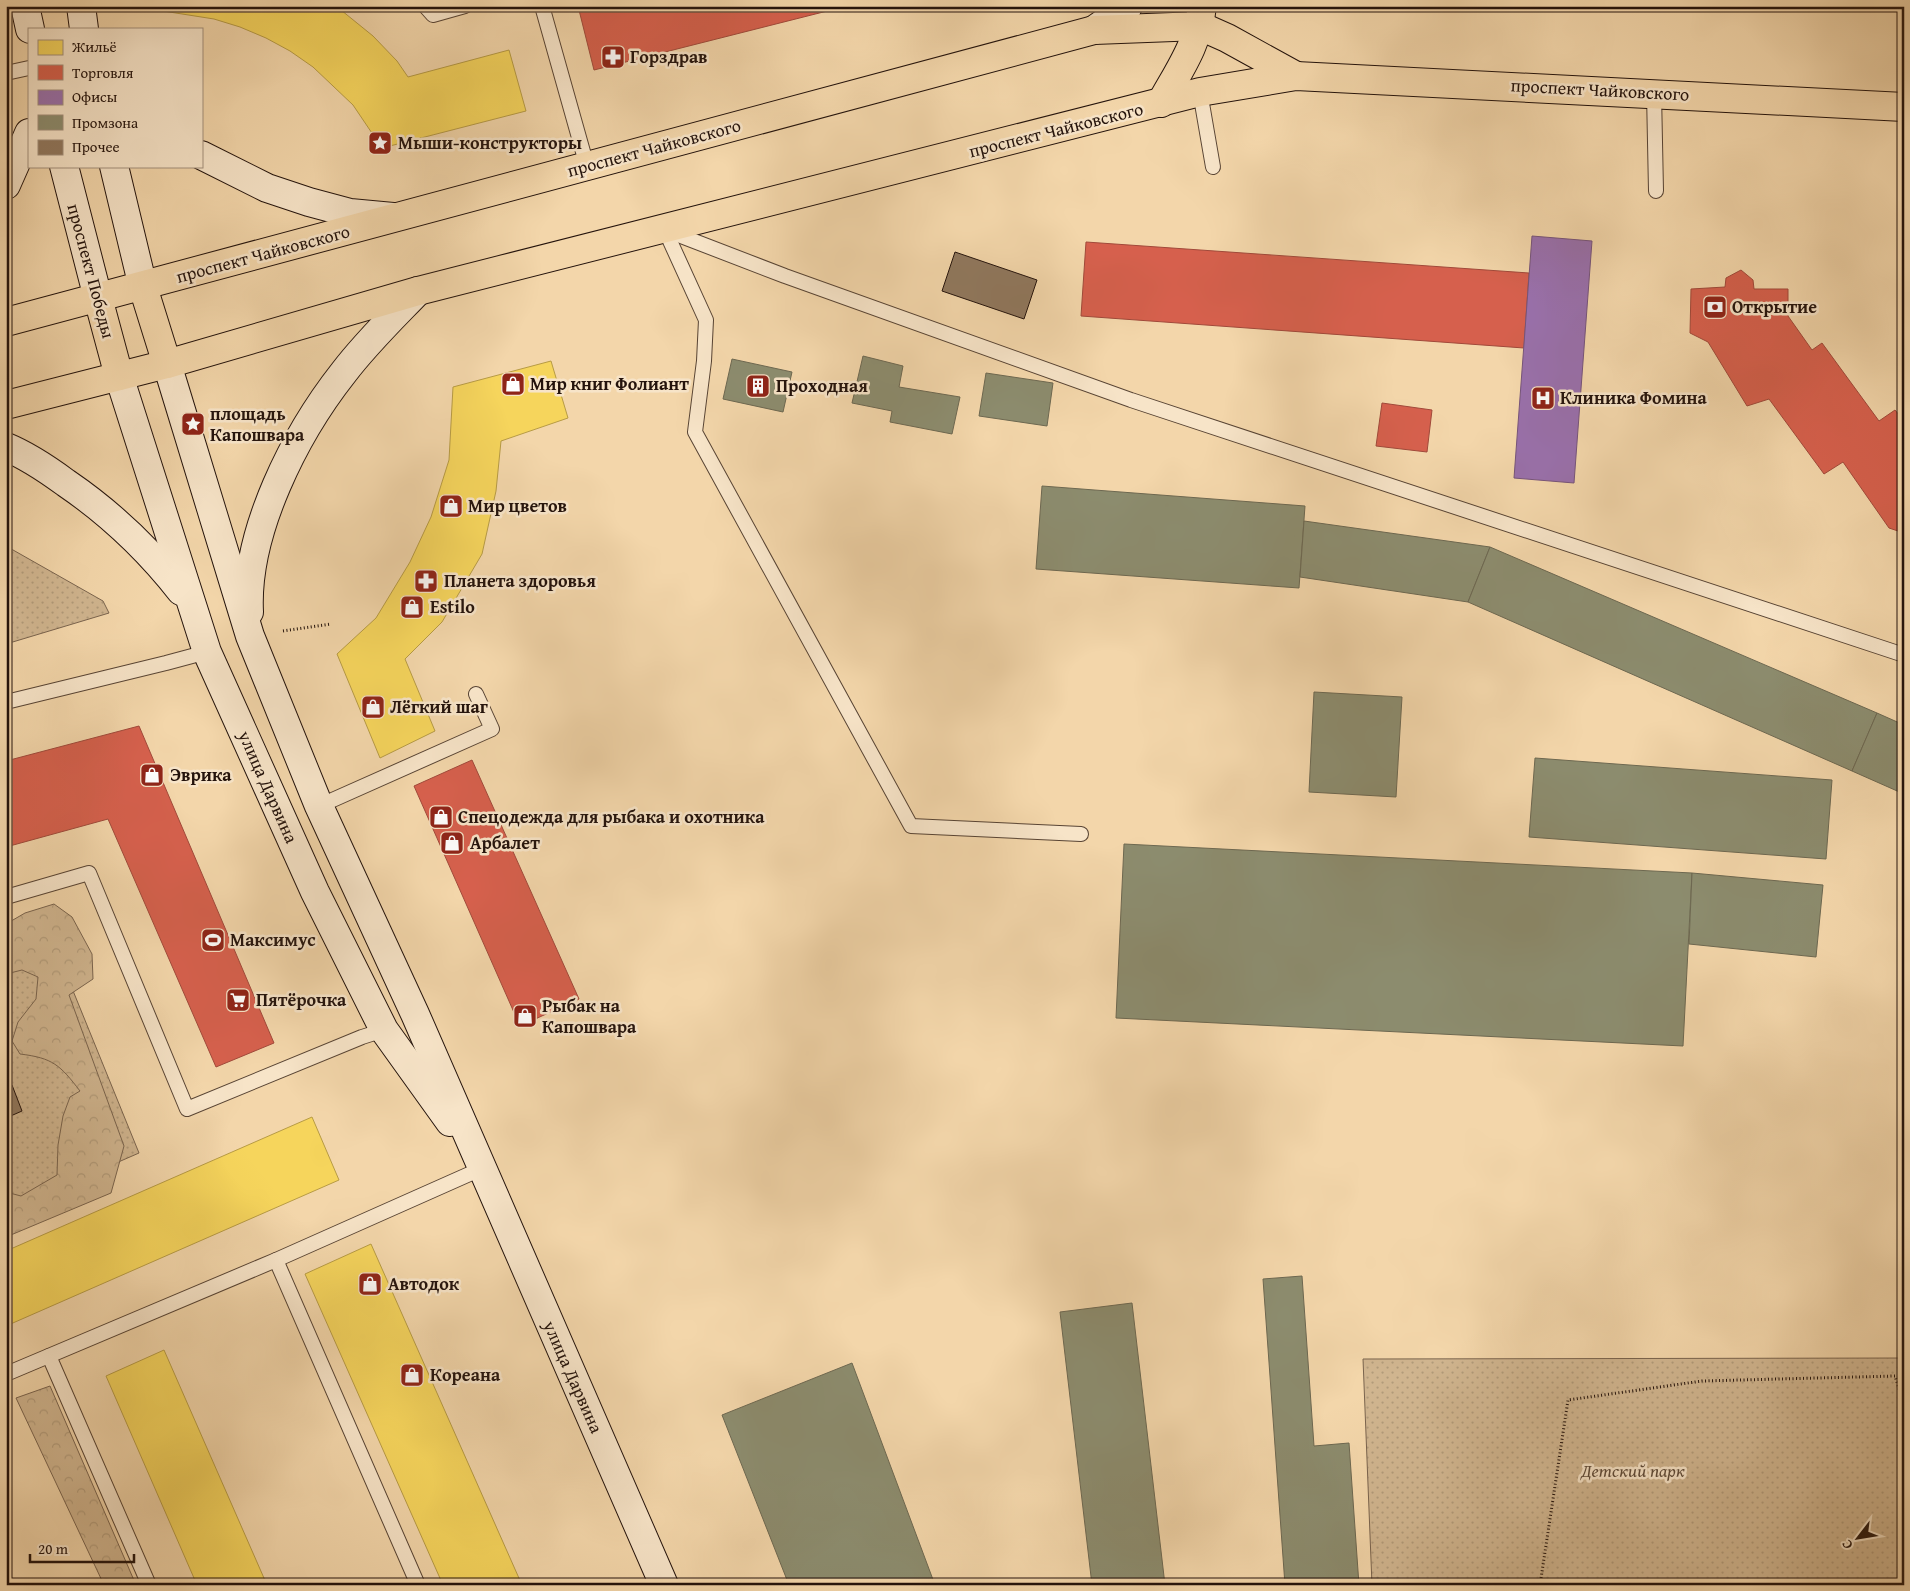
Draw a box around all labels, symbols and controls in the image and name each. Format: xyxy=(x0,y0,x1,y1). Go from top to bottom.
legend xyxy=(28,28,202,168)
text: Жильё xyxy=(71,36,117,57)
place label: Горздрав xyxy=(630,43,708,70)
pharmacy icon: Горздрав xyxy=(600,44,626,70)
text: Торговля xyxy=(72,62,134,83)
street label: проспект Чайковского xyxy=(1510,71,1690,108)
text: Офисы xyxy=(72,86,118,107)
street label: проспект Чайковского xyxy=(966,95,1146,164)
street label: проспект Чайковского xyxy=(564,111,744,184)
text: Промзона xyxy=(72,112,139,133)
place label: Мыши-конструкторы xyxy=(398,129,582,156)
place icon: Мыши-конструкторы xyxy=(367,130,393,156)
text: Прочее xyxy=(72,136,120,157)
street label: проспект Победы xyxy=(61,200,123,342)
street label: проспект Чайковского xyxy=(173,217,353,290)
place label: Открытие xyxy=(1732,293,1817,320)
bank icon: Открытие xyxy=(1702,294,1728,320)
place label: Мир книг Фолиант xyxy=(530,370,689,397)
shop icon: Мир книг Фолиант xyxy=(500,371,526,397)
place label: Проходная xyxy=(776,372,868,399)
building icon: Проходная xyxy=(745,373,771,399)
place label: Клиника Фомина xyxy=(1560,384,1708,411)
hospital icon: Клиника Фомина xyxy=(1530,385,1556,411)
place label: площадь Капошвара xyxy=(210,400,305,448)
place icon: площадь Капошвара xyxy=(180,411,206,437)
place label: Мир цветов xyxy=(468,492,567,519)
shop icon: Мир цветов xyxy=(438,493,464,519)
place label: Планета здоровья xyxy=(444,567,596,594)
pharmacy icon: Планета здоровья xyxy=(413,568,439,594)
place label: Estilo xyxy=(430,593,475,620)
shop icon: Estilo xyxy=(399,594,425,620)
place label: Лёгкий шаг xyxy=(390,693,488,720)
shop icon: Лёгкий шаг xyxy=(360,694,386,720)
street label: улица Дарвина xyxy=(231,725,306,848)
place label: Эврика xyxy=(170,761,232,788)
shop icon: Эврика xyxy=(139,762,165,788)
place label: Спецодежда для рыбака и охотника xyxy=(458,803,765,830)
shop icon: Спецодежда для рыбака и охотника xyxy=(428,804,454,830)
place label: Арбалет xyxy=(470,829,540,856)
shop icon: Арбалет xyxy=(439,830,465,856)
place label: Максимус xyxy=(230,926,316,953)
sports icon: Максимус xyxy=(200,927,226,953)
place label: Пятёрочка xyxy=(256,986,347,1013)
supermarket icon: Пятёрочка xyxy=(225,987,251,1013)
place label: Рыбак на Капошвара xyxy=(542,992,637,1040)
shop icon: Рыбак на Капошвара xyxy=(512,1003,538,1029)
place label: Автодок xyxy=(388,1270,460,1297)
shop icon: Автодок xyxy=(357,1271,383,1297)
street label: улица Дарвина xyxy=(536,1315,611,1438)
place label: Кореана xyxy=(430,1361,501,1388)
shop icon: Кореана xyxy=(399,1362,425,1388)
park label: Детский парк xyxy=(1580,1457,1685,1484)
north arrow xyxy=(1832,1514,1882,1564)
scale bar xyxy=(30,1531,134,1563)
text: С xyxy=(1836,1536,1857,1553)
text: 20 m xyxy=(38,1538,69,1559)

